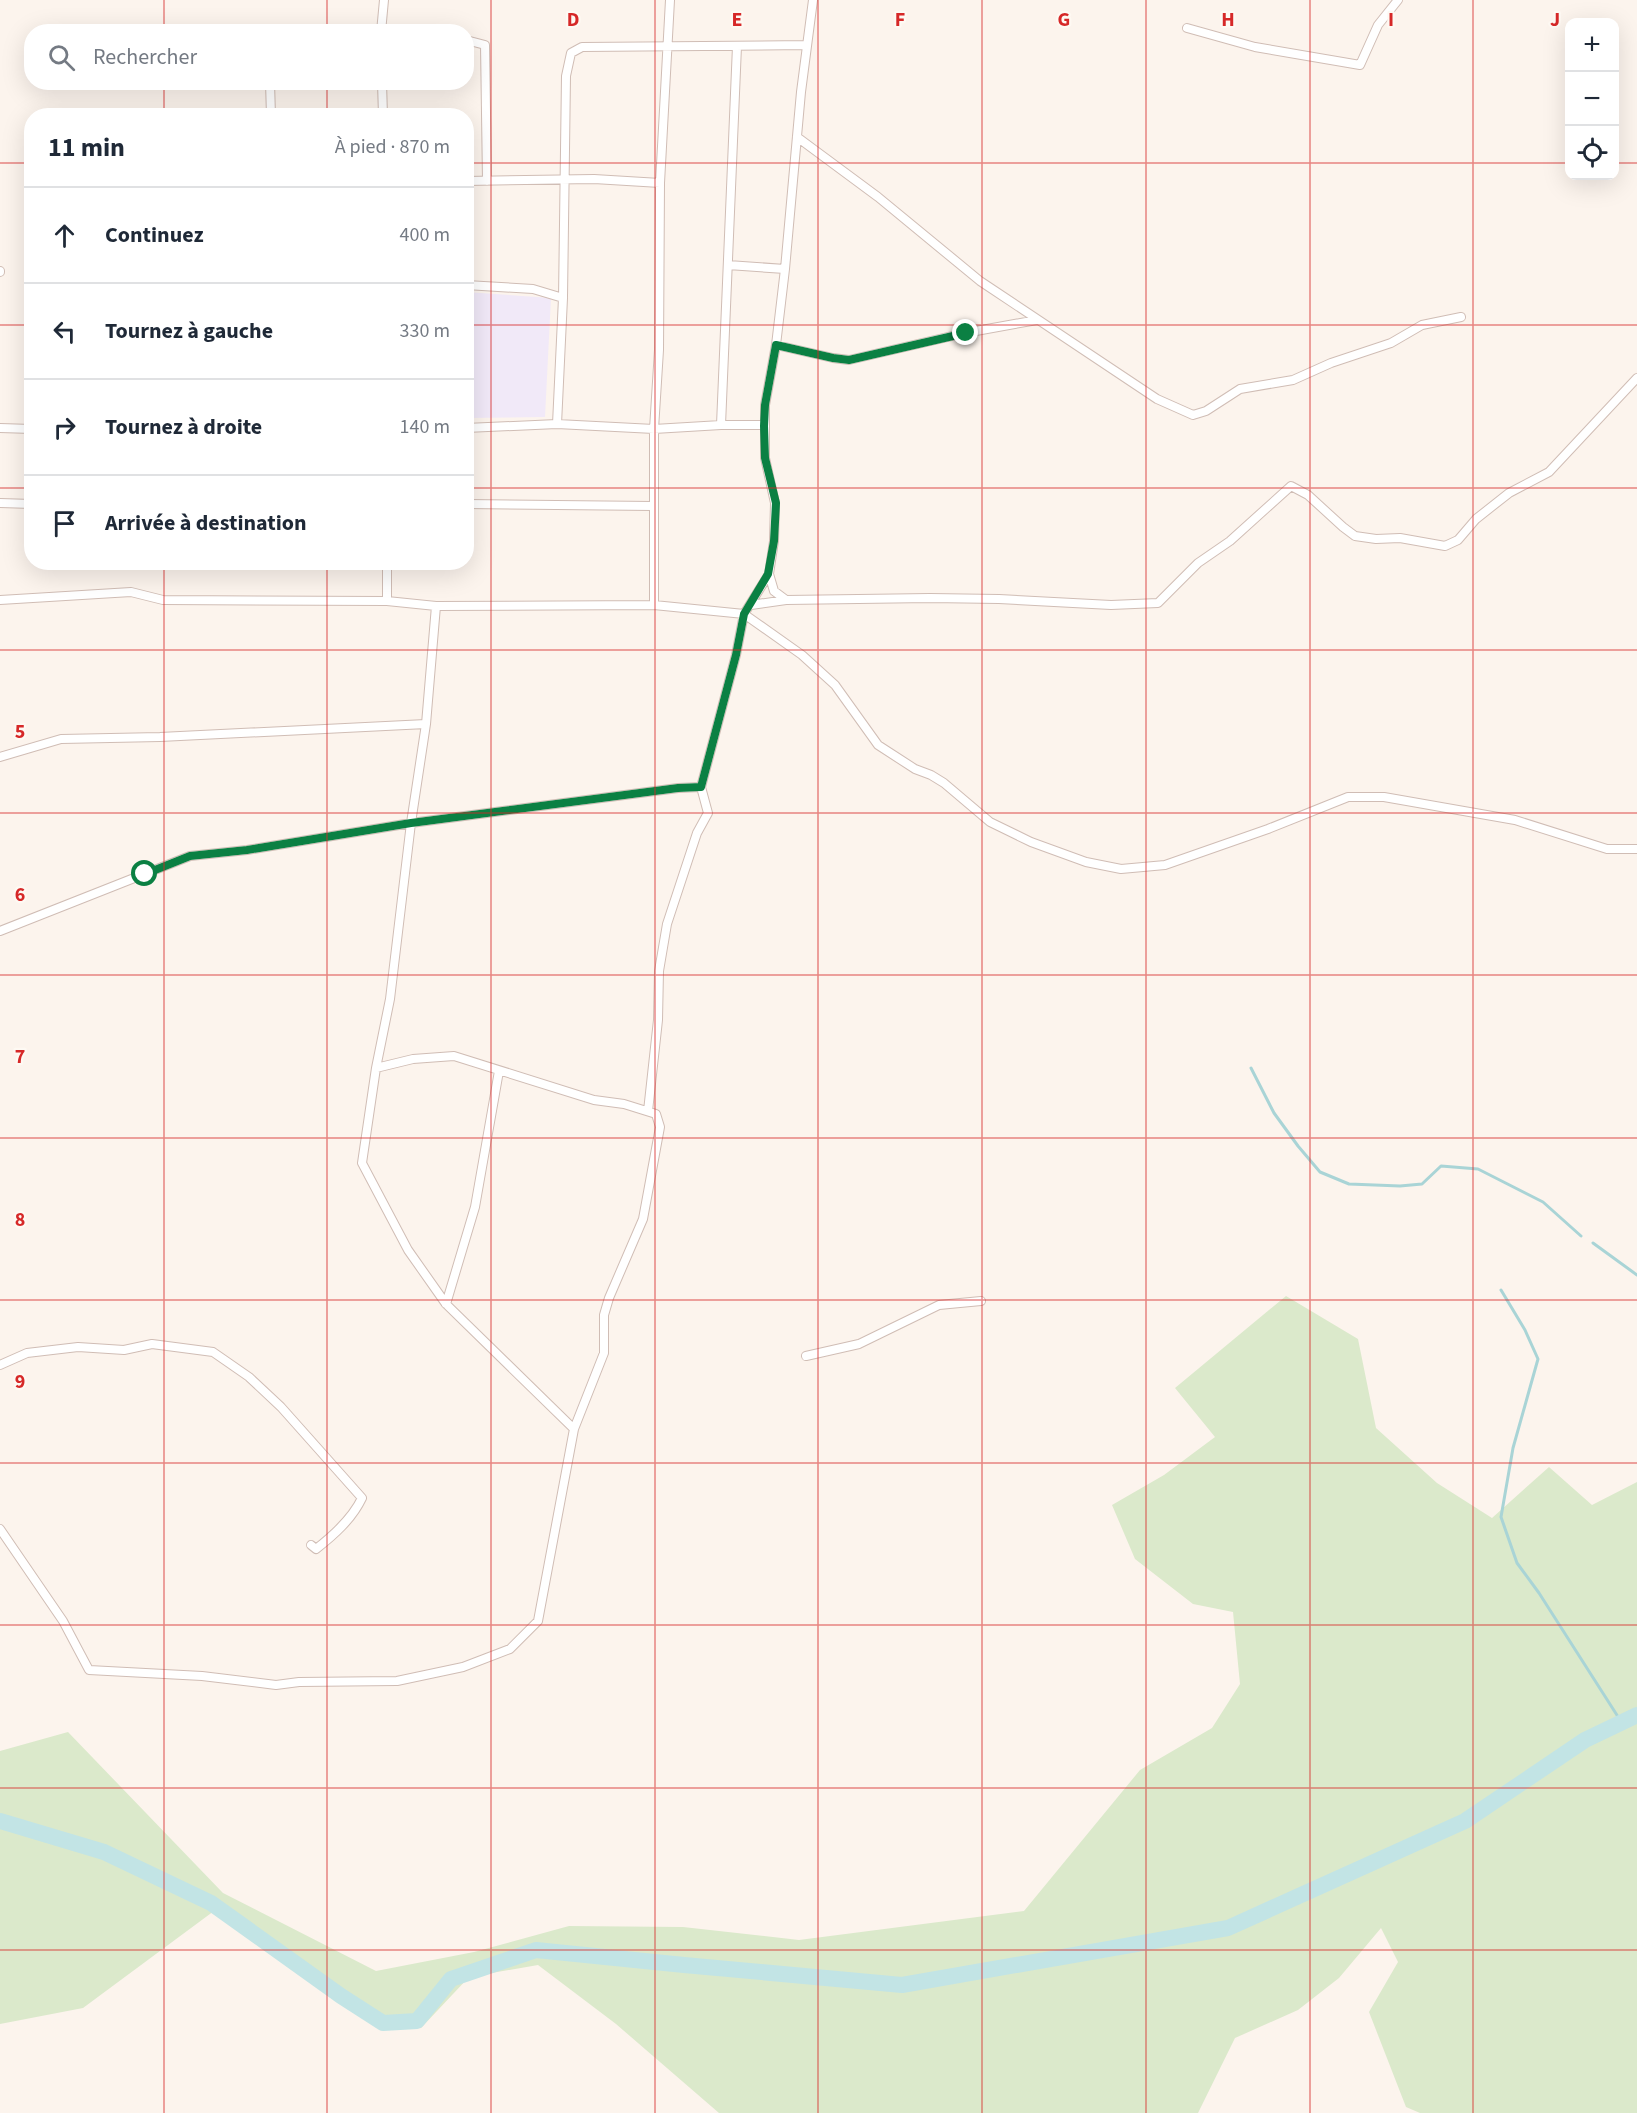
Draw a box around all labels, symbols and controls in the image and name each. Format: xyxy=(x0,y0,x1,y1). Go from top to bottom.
text: D xyxy=(567,6,579,34)
text: E xyxy=(732,6,742,34)
text: F xyxy=(895,6,905,34)
text: G xyxy=(1058,6,1070,34)
text: H xyxy=(1221,6,1235,34)
text: I xyxy=(1388,6,1394,34)
text: J xyxy=(1550,6,1560,34)
map controls xyxy=(1565,18,1619,180)
button: + xyxy=(1565,18,1619,72)
search box xyxy=(24,24,474,90)
icon: search xyxy=(45,41,78,74)
text: Rechercher xyxy=(93,41,197,73)
button: − xyxy=(1565,72,1619,126)
button: locate xyxy=(1565,126,1619,180)
text: 11 min xyxy=(48,129,125,166)
text: À pied · 870 m xyxy=(335,133,450,161)
icon: ahead xyxy=(48,219,81,252)
text: Continuez xyxy=(105,219,204,251)
text: 400 m xyxy=(400,221,450,249)
icon: left xyxy=(48,315,81,348)
text: Tournez à gauche xyxy=(105,315,273,347)
text: 330 m xyxy=(400,317,450,345)
route end xyxy=(952,319,978,345)
icon: right xyxy=(48,411,81,444)
text: Tournez à droite xyxy=(105,411,262,443)
text: 140 m xyxy=(400,413,450,441)
icon: arrive xyxy=(48,507,81,540)
text: Arrivée à destination xyxy=(105,507,307,539)
text: 5 xyxy=(15,718,25,746)
route start xyxy=(131,860,157,886)
text: 6 xyxy=(15,881,25,909)
text: 7 xyxy=(15,1043,25,1071)
text: 8 xyxy=(15,1206,25,1234)
text: 9 xyxy=(15,1368,25,1396)

